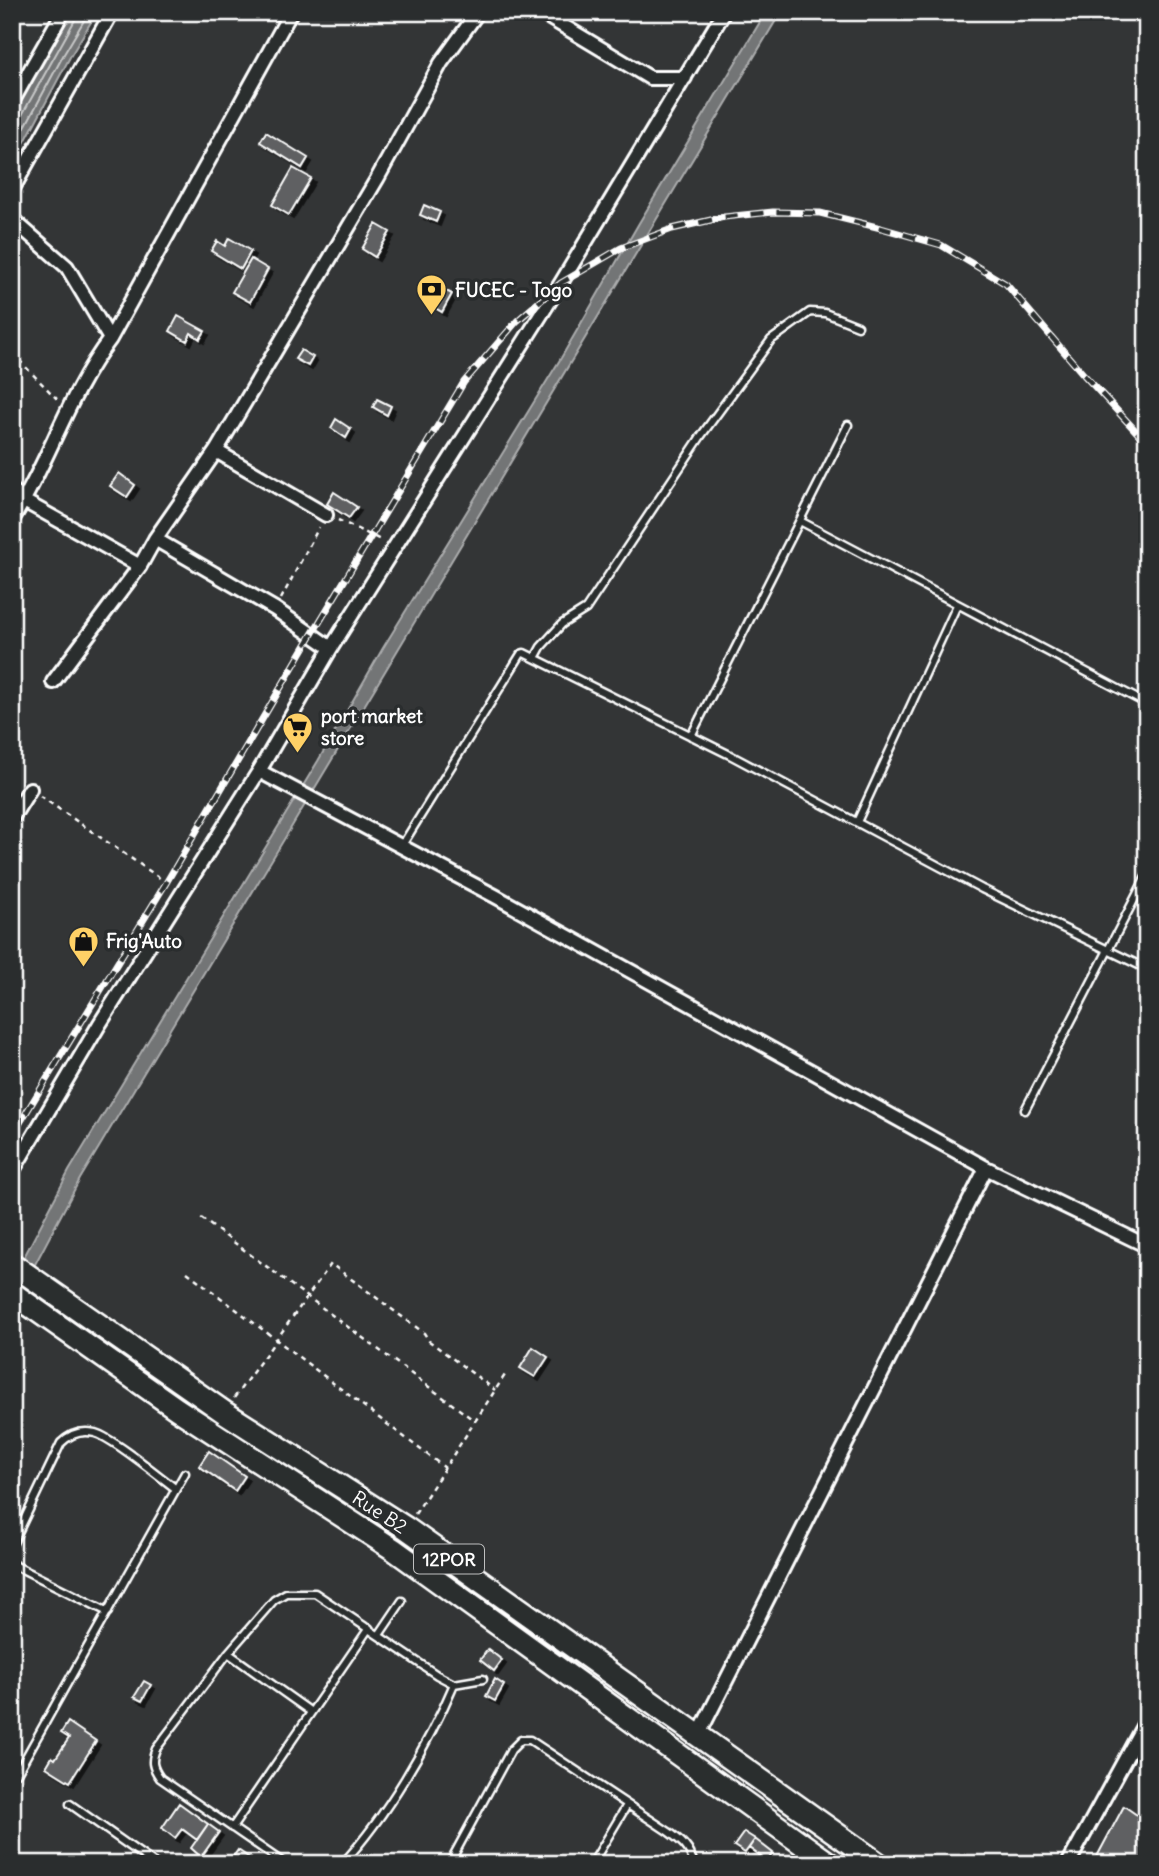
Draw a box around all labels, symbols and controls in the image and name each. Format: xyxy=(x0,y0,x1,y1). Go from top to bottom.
bank icon: FUCEC - Togo xyxy=(415,273,449,317)
place label: FUCEC - Togo xyxy=(455,278,573,302)
place label: port market store xyxy=(321,704,423,750)
supermarket icon: port market store xyxy=(281,710,315,754)
shop icon: Frig'Auto xyxy=(66,924,100,968)
place label: Frig'Auto xyxy=(106,929,182,953)
street label: Rue B2 xyxy=(348,1485,412,1539)
road number: 12POR xyxy=(414,1544,484,1574)

